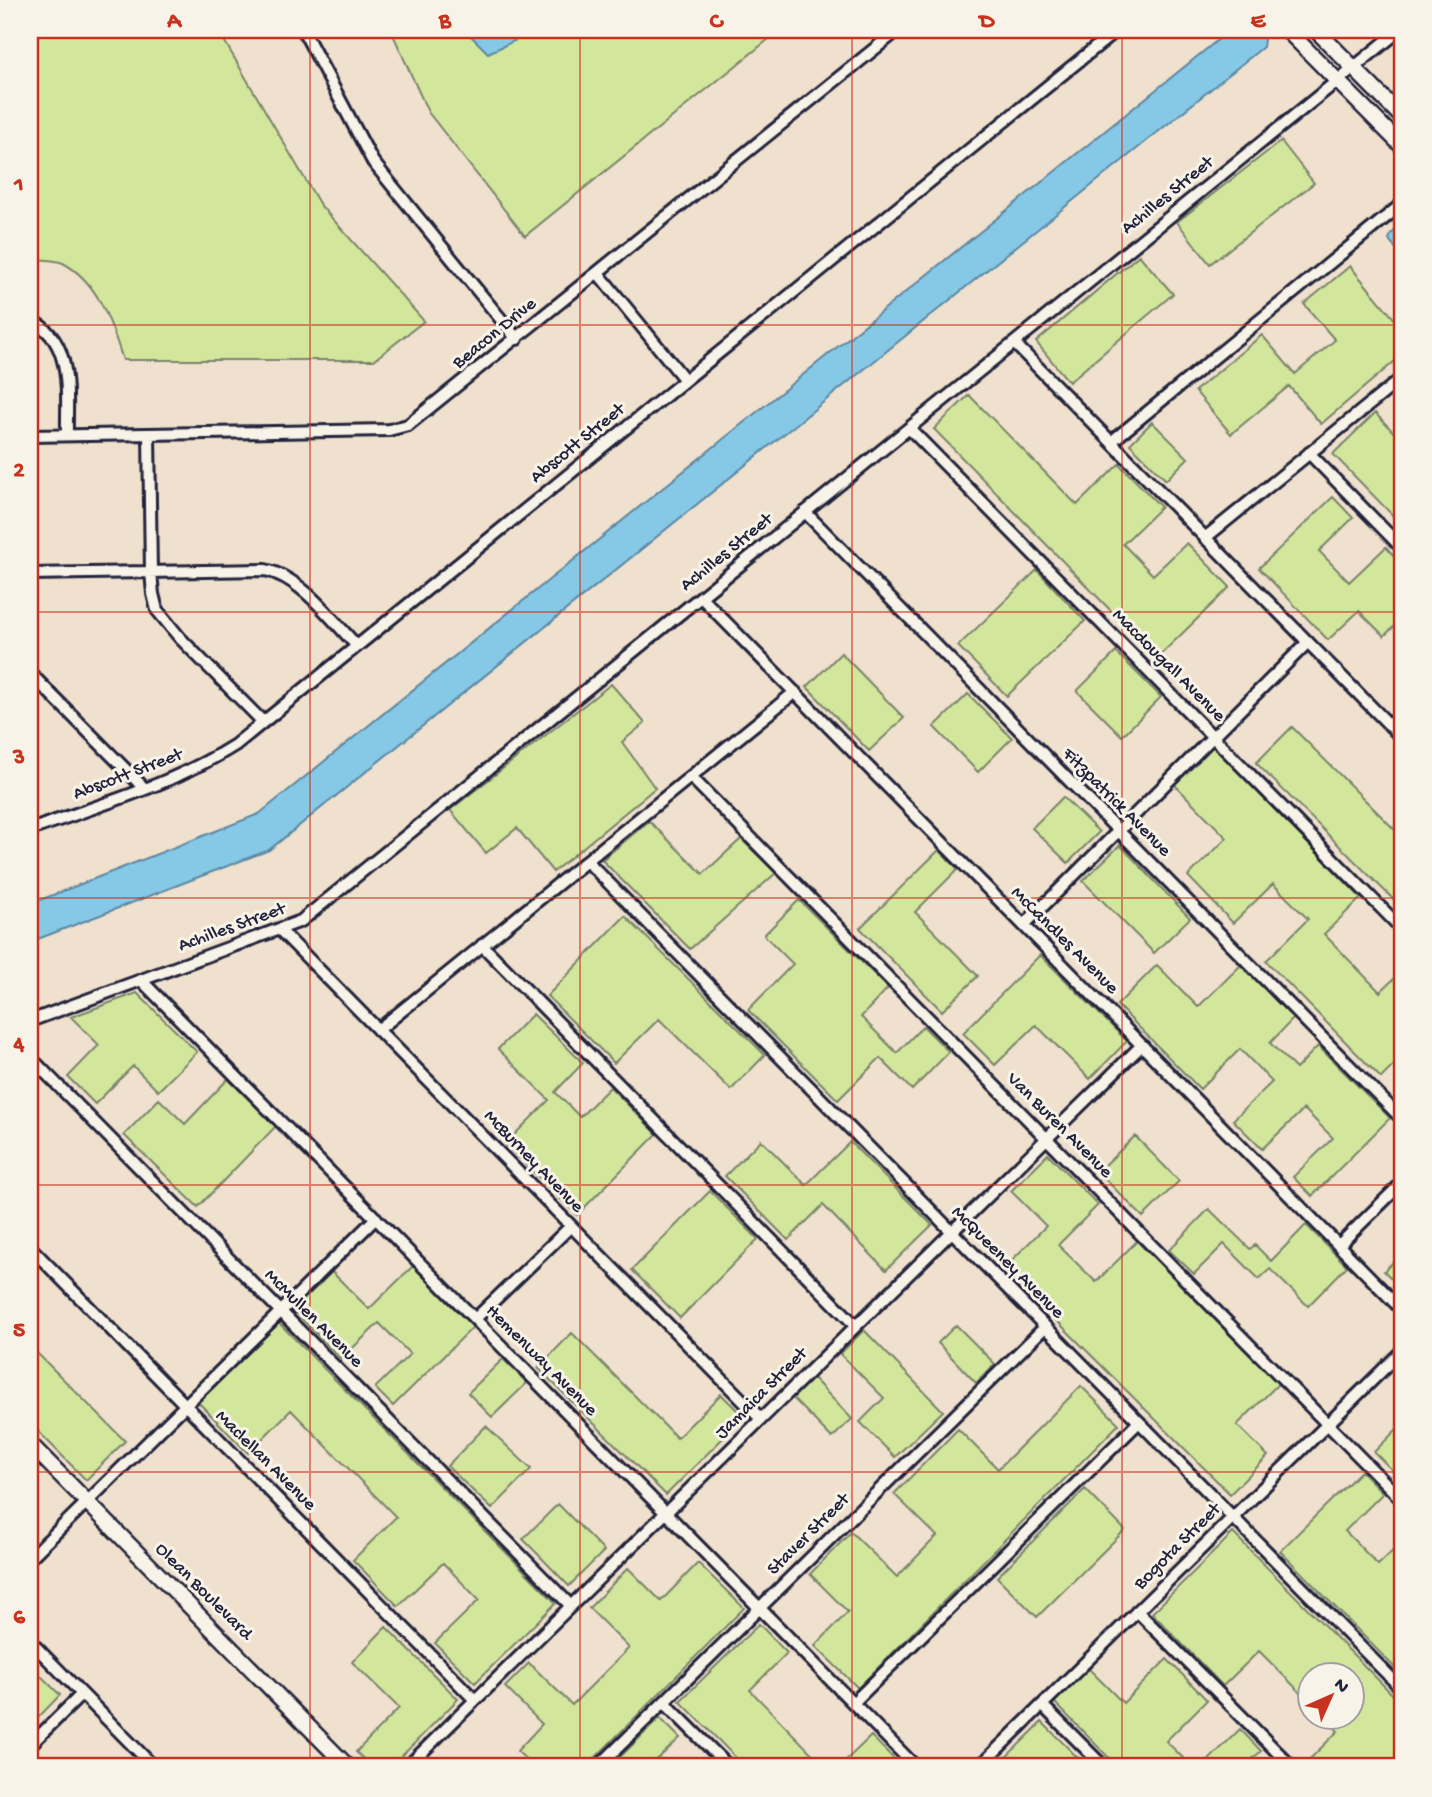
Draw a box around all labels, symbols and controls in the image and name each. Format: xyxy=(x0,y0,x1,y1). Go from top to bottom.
text: A xyxy=(166,9,182,36)
text: B xyxy=(438,9,452,36)
text: C xyxy=(710,9,725,36)
text: D xyxy=(978,9,996,36)
text: E xyxy=(1251,9,1267,36)
street label: Achilles Street xyxy=(1117,150,1221,240)
text: 1 xyxy=(13,172,24,199)
street label: Beacon Drive xyxy=(448,293,542,375)
street label: Abscott Street xyxy=(526,397,632,489)
text: 2 xyxy=(13,458,25,485)
street label: Achilles Street xyxy=(676,507,780,597)
street label: Macdougall Avenue xyxy=(1106,604,1230,728)
street label: Abscott Street xyxy=(70,743,188,806)
street label: Fitzpatrick Avenue xyxy=(1056,743,1176,863)
text: 3 xyxy=(12,745,25,772)
street label: McCandles Avenue xyxy=(1005,882,1123,1000)
street label: Achilles Street xyxy=(175,897,291,958)
text: 4 xyxy=(13,1032,25,1059)
street label: Van Buren Avenue xyxy=(1000,1067,1117,1184)
street label: McBurney Avenue xyxy=(478,1106,588,1219)
street label: McQueeney Avenue xyxy=(946,1202,1069,1325)
street label: McMullen Avenue xyxy=(259,1265,367,1373)
street label: Hemenway Avenue xyxy=(480,1300,602,1422)
text: 5 xyxy=(13,1318,25,1345)
street label: Jamaica Street xyxy=(711,1342,814,1445)
street label: Maclellan Avenue xyxy=(210,1406,321,1517)
street label: Staver Street xyxy=(763,1487,857,1581)
street label: Bogota Street xyxy=(1129,1497,1228,1596)
street label: Olean Boulevard xyxy=(149,1538,258,1647)
text: 6 xyxy=(13,1605,26,1632)
north arrow xyxy=(1296,1660,1366,1730)
text: N xyxy=(1328,1674,1353,1699)

